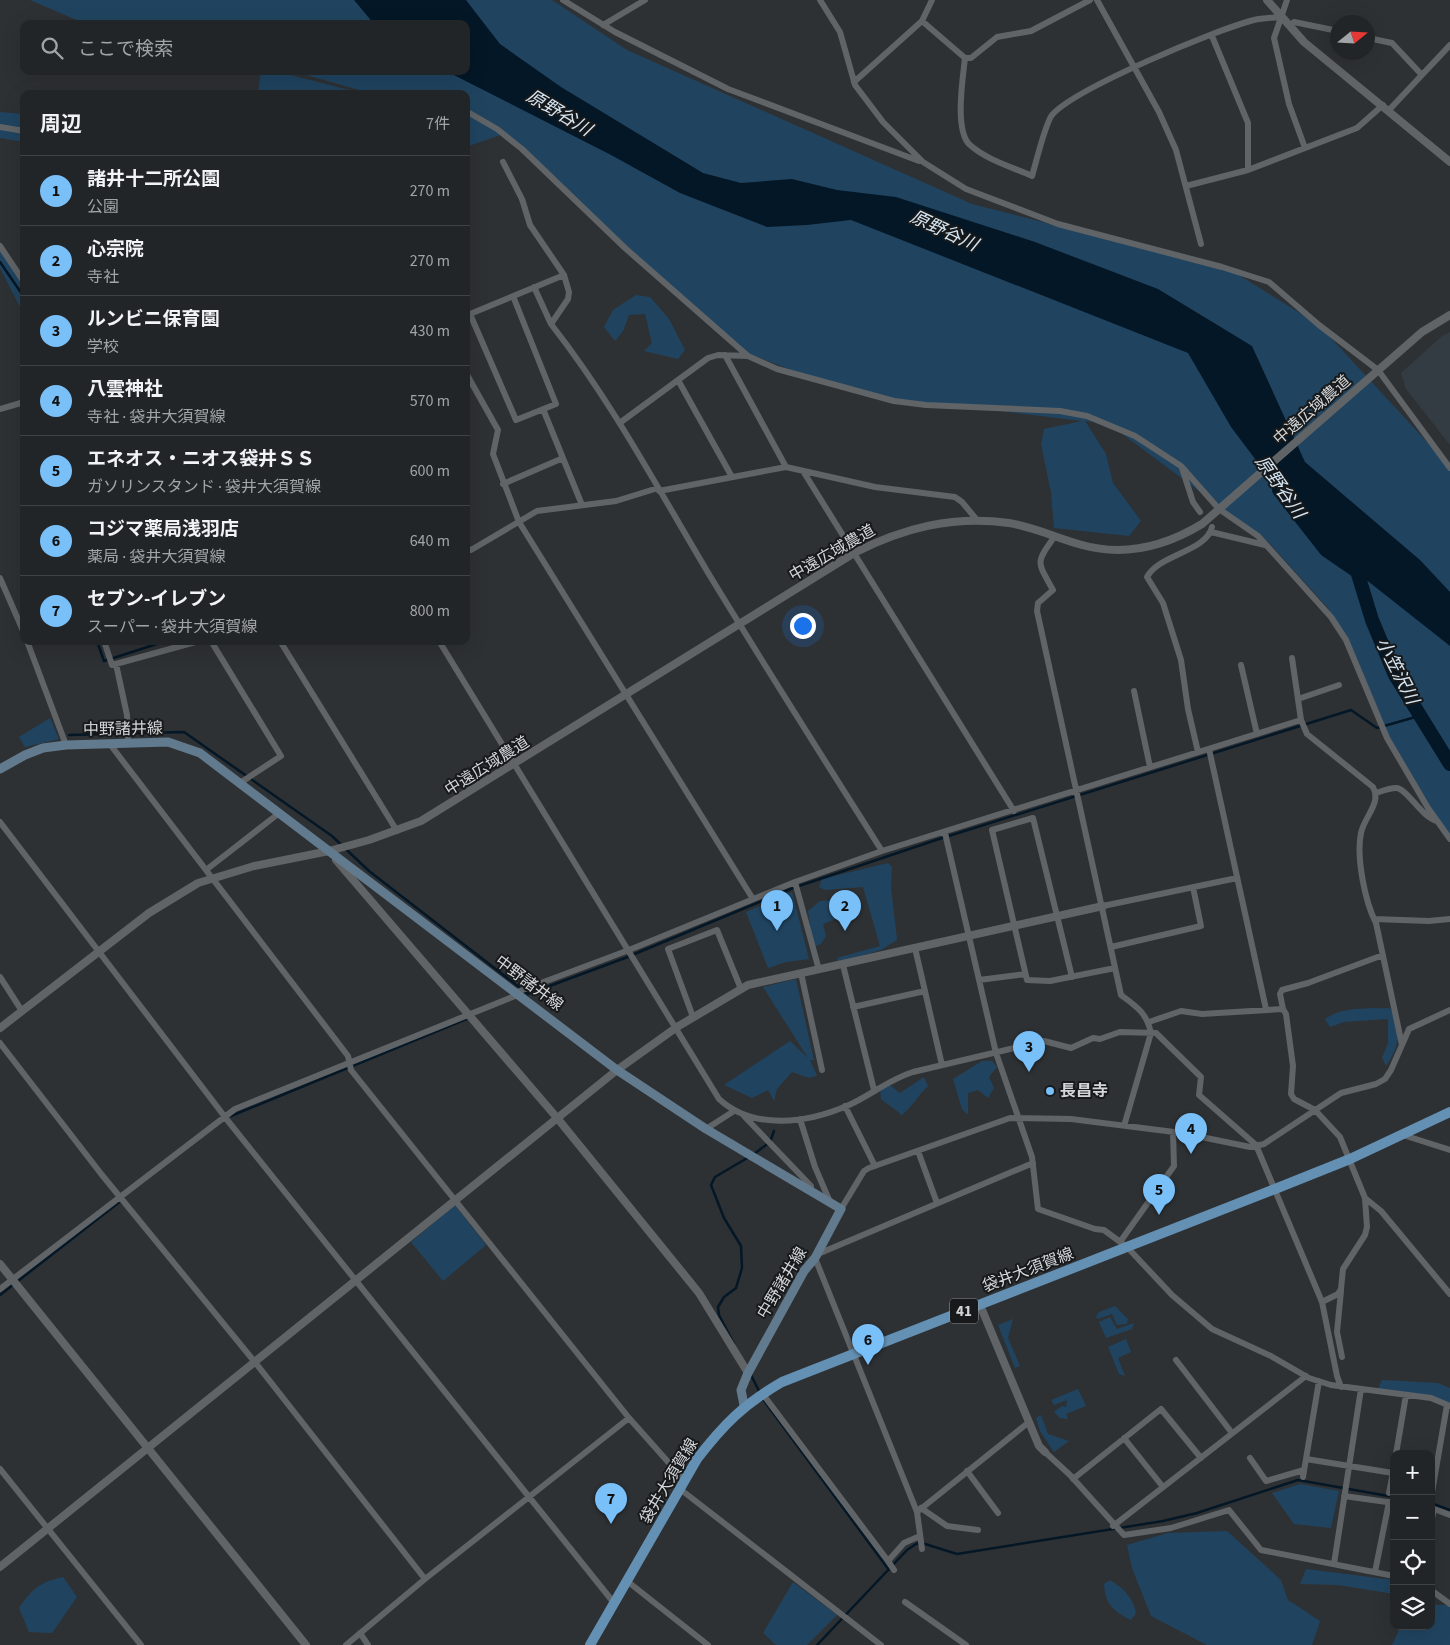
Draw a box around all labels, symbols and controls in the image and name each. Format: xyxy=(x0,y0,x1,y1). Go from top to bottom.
north arrow xyxy=(1330,15,1375,60)
search box xyxy=(20,20,470,75)
icon: search xyxy=(38,34,66,62)
text: ここで検索 xyxy=(78,36,173,63)
water label: 原野谷川 xyxy=(522,84,598,143)
text: 周辺 xyxy=(40,109,82,139)
text: 7件 xyxy=(426,113,450,135)
text: 諸井十二所公園 xyxy=(87,166,220,193)
text: 1 xyxy=(52,180,60,202)
text: 270 m xyxy=(410,180,450,202)
text: 公園 xyxy=(87,196,119,218)
water label: 原野谷川 xyxy=(906,204,984,258)
text: 心宗院 xyxy=(87,236,144,263)
text: 2 xyxy=(52,250,60,272)
text: 270 m xyxy=(410,250,450,272)
text: 寺社 xyxy=(87,266,119,288)
text: ルンビニ保育園 xyxy=(87,306,220,333)
text: 3 xyxy=(52,320,60,342)
text: 430 m xyxy=(410,320,450,342)
text: 学校 xyxy=(87,336,119,358)
street label: 中遠広域農道 xyxy=(1269,370,1355,450)
text: 八雲神社 xyxy=(87,376,163,403)
text: 4 xyxy=(52,390,60,412)
text: 570 m xyxy=(410,390,450,412)
text: 寺社 · 袋井大須賀線 xyxy=(87,406,225,428)
text: エネオス・ニオス袋井ＳＳ xyxy=(87,446,315,473)
water label: 原野谷川 xyxy=(1249,450,1312,525)
text: 5 xyxy=(52,460,60,482)
text: 600 m xyxy=(410,460,450,482)
text: ガソリンスタンド · 袋井大須賀線 xyxy=(87,476,321,498)
text: コジマ薬局浅羽店 xyxy=(87,516,239,543)
street label: 中遠広域農道 xyxy=(785,519,879,587)
text: 6 xyxy=(52,530,60,552)
text: 640 m xyxy=(410,530,450,552)
text: 薬局 · 袋井大須賀線 xyxy=(87,546,225,568)
text: セブン-イレブン xyxy=(87,586,226,613)
text: 7 xyxy=(52,600,60,622)
text: 800 m xyxy=(410,600,450,622)
your location xyxy=(790,613,816,639)
text: スーパー · 袋井大須賀線 xyxy=(87,616,257,638)
water label: 小笠沢川 xyxy=(1370,633,1425,711)
street label: 中野諸井線 xyxy=(83,717,163,741)
street label: 中遠広域農道 xyxy=(440,731,534,801)
pin: 1 xyxy=(761,890,793,931)
pin: 2 xyxy=(829,890,861,931)
street label: 中野諸井線 xyxy=(490,950,568,1016)
pin: 3 xyxy=(1013,1031,1045,1072)
place label: 長昌寺 xyxy=(1060,1080,1108,1102)
marker: 長昌寺 xyxy=(1044,1085,1056,1097)
pin: 4 xyxy=(1175,1113,1207,1154)
pin: 5 xyxy=(1143,1174,1175,1215)
street label: 中野諸井線 xyxy=(752,1243,812,1323)
street label: 袋井大須賀線 xyxy=(979,1243,1077,1297)
road number: 41 xyxy=(950,1298,978,1324)
pin: 6 xyxy=(852,1324,884,1365)
street label: 袋井大須賀線 xyxy=(635,1434,703,1528)
map controls xyxy=(1390,1450,1435,1630)
button: + xyxy=(1390,1450,1435,1495)
pin: 7 xyxy=(595,1483,627,1524)
button: − xyxy=(1390,1495,1435,1540)
button: locate xyxy=(1390,1540,1435,1585)
button: layers xyxy=(1390,1585,1435,1630)

